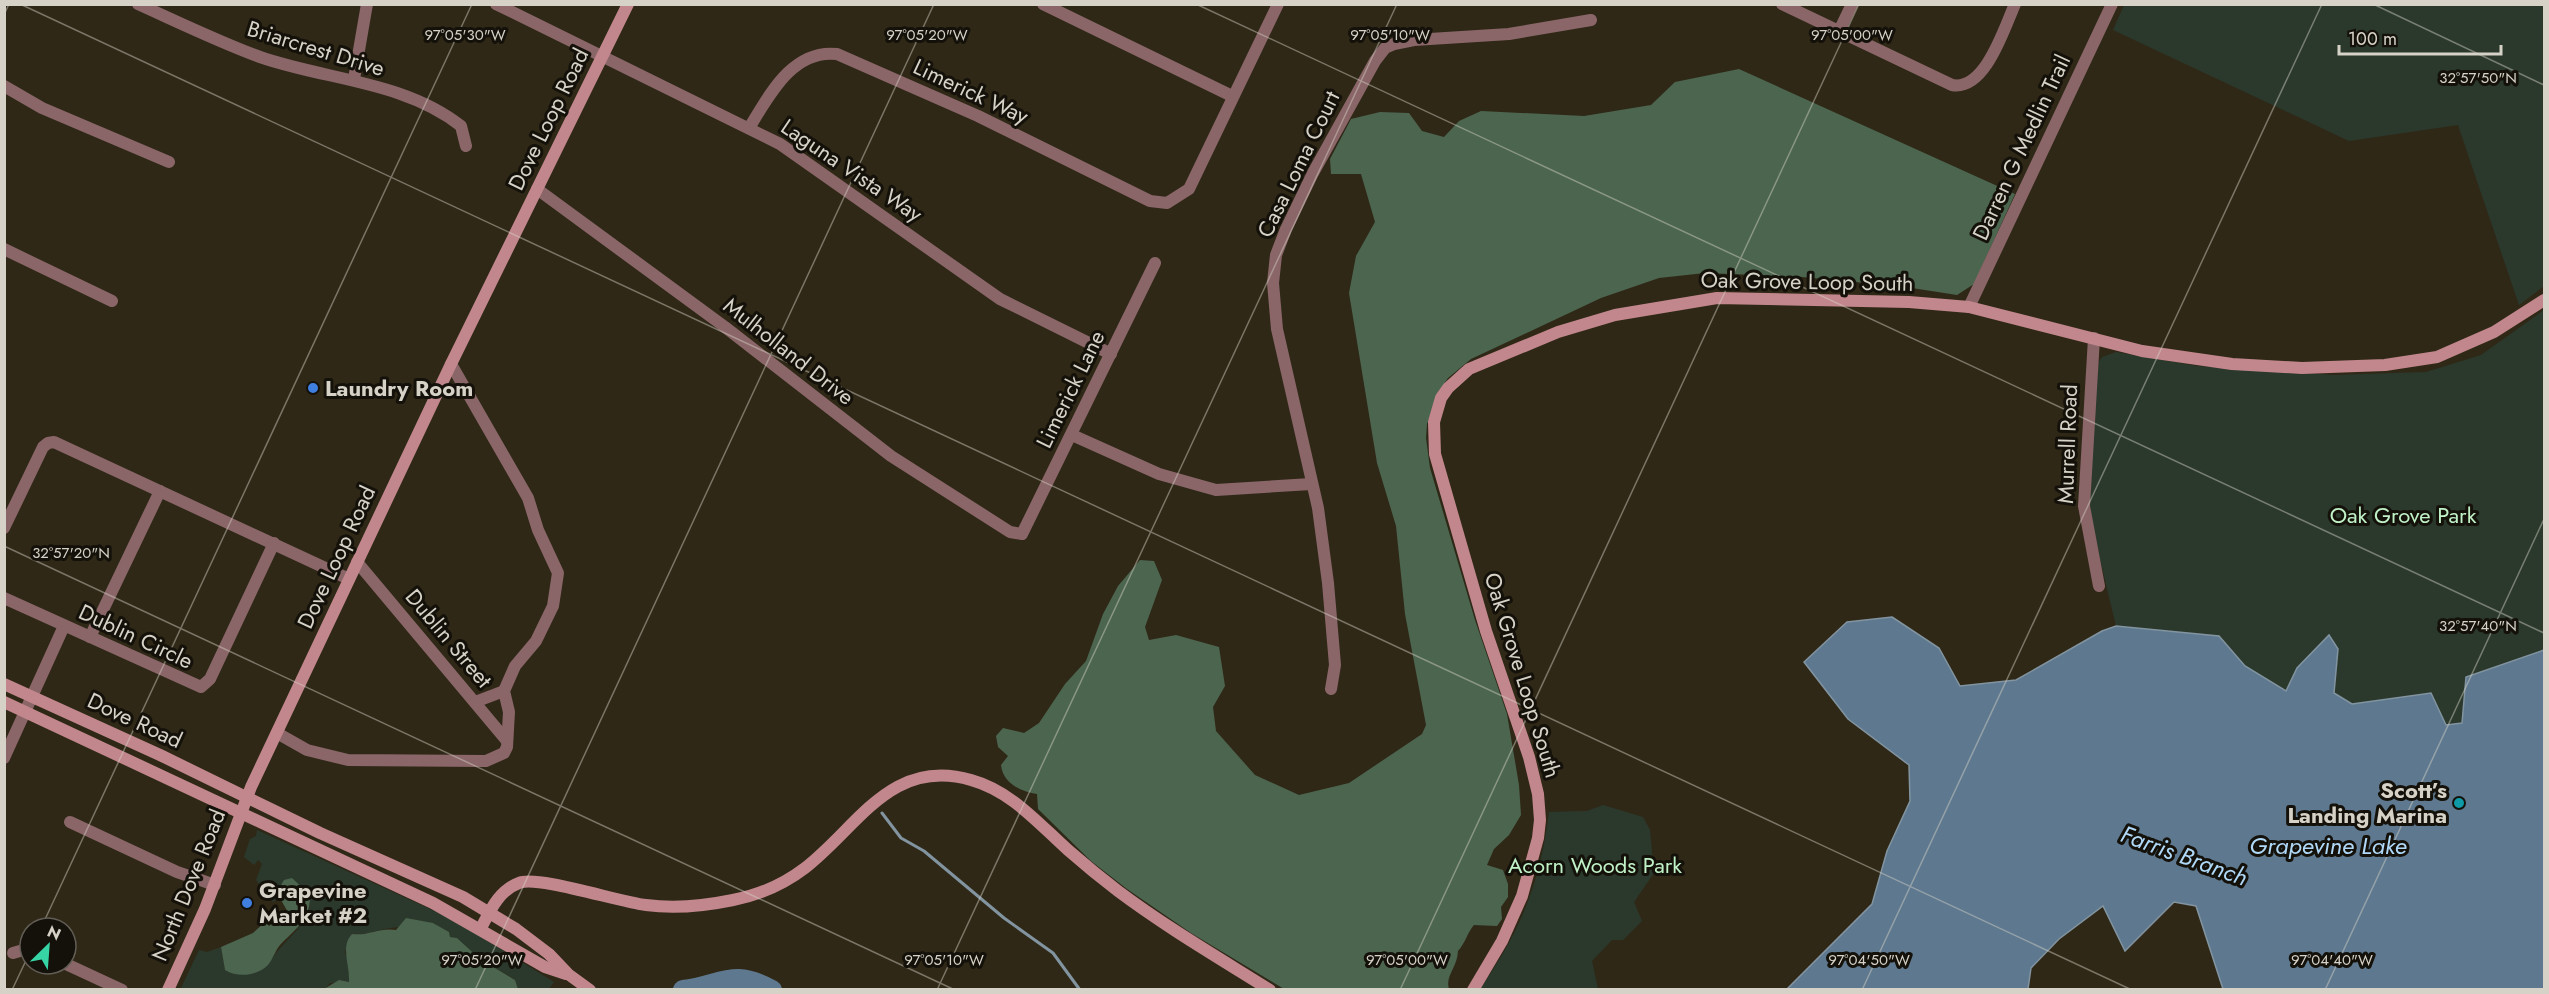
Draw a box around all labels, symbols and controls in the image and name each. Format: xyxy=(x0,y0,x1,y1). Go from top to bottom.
street label: Briarcrest Drive xyxy=(243,12,389,84)
scale bar xyxy=(2339,18,2501,56)
text: 97°05'30"W xyxy=(425,24,506,46)
text: 97°05'20"W xyxy=(886,24,968,46)
text: 97°05'10"W xyxy=(1350,24,1430,46)
text: 97°05'00"W xyxy=(1811,24,1893,46)
text: 100 m xyxy=(2348,26,2397,52)
street label: Dove Loop Road xyxy=(500,43,596,195)
street label: Darren G Medlin Trail xyxy=(1964,49,2078,245)
street label: Limerick Way xyxy=(908,50,1034,132)
text: 32°57'50"N xyxy=(2439,67,2517,89)
street label: Casa Loma Court xyxy=(1249,85,1348,243)
street label: Laguna Vista Way xyxy=(775,111,929,229)
street label: Oak Grove Loop South xyxy=(1700,263,1914,299)
street label: Mulholland Drive xyxy=(717,290,861,412)
street label: Limerick Lane xyxy=(1028,325,1112,453)
place label: Laundry Room xyxy=(325,372,473,404)
marker: Laundry Room xyxy=(306,381,320,395)
street label: Murrell Road xyxy=(2049,384,2085,504)
street label: Dove Loop Road xyxy=(289,480,383,634)
park label: Oak Grove Park xyxy=(2330,499,2477,531)
text: 32°57'20"N xyxy=(32,542,110,564)
street label: Oak Grove Loop South xyxy=(1477,568,1569,782)
street label: Dublin Street xyxy=(398,582,500,695)
street label: Dublin Circle xyxy=(74,596,198,676)
text: 32°57'40"N xyxy=(2439,615,2517,637)
street label: Dove Road xyxy=(82,684,188,756)
place label: Scott’s Landing Marina xyxy=(2287,774,2447,831)
marker: Scott’s Landing Marina xyxy=(2452,796,2466,810)
street label: North Dove Road xyxy=(143,804,233,966)
water label: Farris Branch xyxy=(2116,816,2252,895)
water label: Grapevine Lake xyxy=(2249,828,2407,863)
park label: Acorn Woods Park xyxy=(1508,849,1682,881)
place label: Grapevine Market #2 xyxy=(259,874,367,931)
marker: Grapevine Market #2 xyxy=(240,896,254,910)
north arrow xyxy=(18,916,78,976)
text: N xyxy=(44,920,65,946)
text: 97°05'20"W xyxy=(441,949,523,971)
text: 97°05'10"W xyxy=(904,949,984,971)
text: 97°05'00"W xyxy=(1366,949,1448,971)
text: 97°04'50"W xyxy=(1828,949,1910,971)
text: 97°04'40"W xyxy=(2291,949,2373,971)

